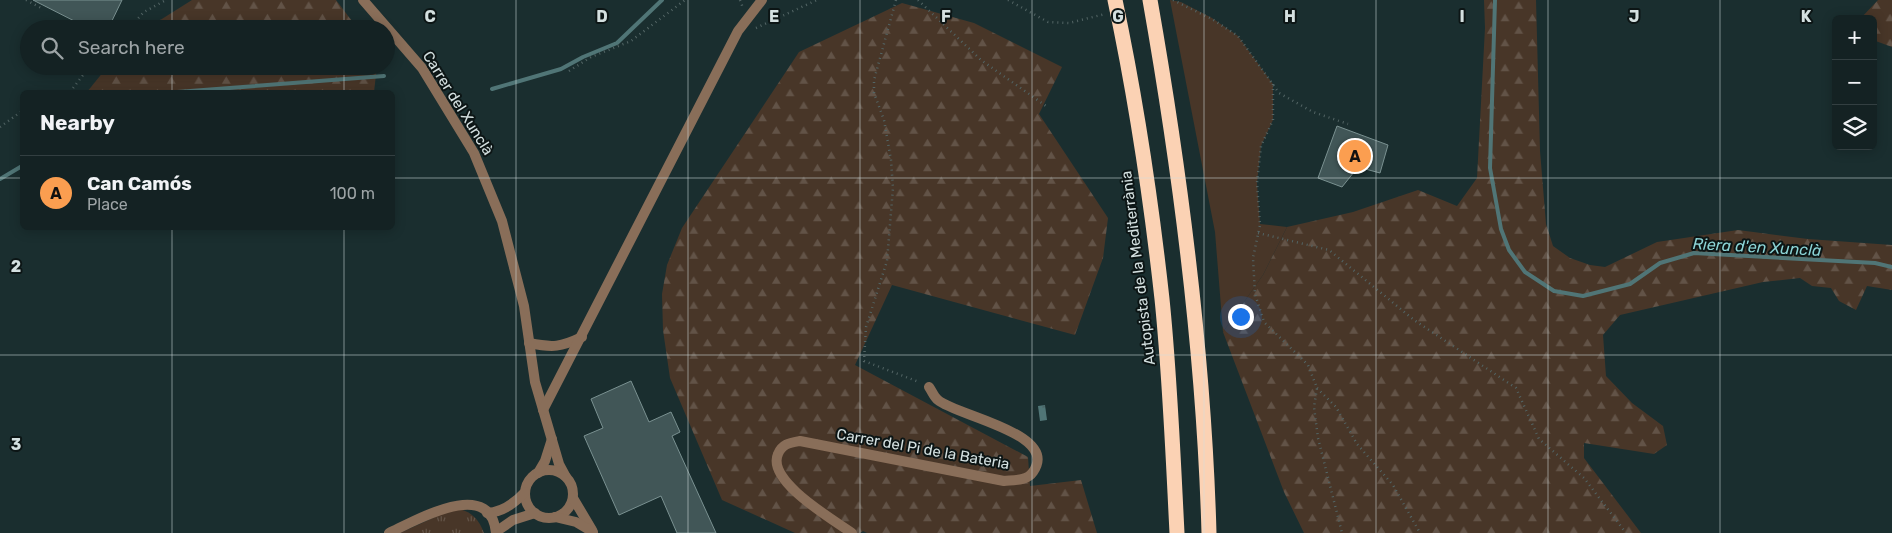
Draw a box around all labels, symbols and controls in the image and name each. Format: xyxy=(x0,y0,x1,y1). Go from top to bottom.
text: C xyxy=(424,7,436,26)
text: D xyxy=(596,7,608,26)
text: E xyxy=(769,7,779,26)
text: F xyxy=(941,7,951,26)
text: G xyxy=(1112,7,1124,26)
text: H xyxy=(1284,7,1296,26)
text: I xyxy=(1459,7,1465,26)
text: J xyxy=(1629,7,1639,26)
text: K xyxy=(1801,7,1812,26)
map controls xyxy=(1832,15,1877,150)
button: + xyxy=(1832,15,1877,60)
search box xyxy=(20,20,395,75)
icon: search xyxy=(38,34,66,62)
text: Search here xyxy=(78,36,185,59)
street label: Carrer del Xunclà xyxy=(419,48,497,158)
button: − xyxy=(1832,60,1877,105)
button: layers xyxy=(1832,105,1877,150)
text: Nearby xyxy=(40,110,115,135)
pin: A xyxy=(1339,137,1371,175)
street label: Autopista de la Mediterrània xyxy=(1117,170,1159,366)
text: Can Camós xyxy=(87,172,192,195)
text: A xyxy=(50,184,62,203)
text: 100 m xyxy=(330,184,375,203)
text: Place xyxy=(87,195,128,214)
water label: Riera d'en Xunclà xyxy=(1692,234,1822,260)
text: 2 xyxy=(11,257,21,276)
your location xyxy=(1228,304,1254,330)
street label: Carrer del Pi de la Bateria xyxy=(835,425,1011,473)
text: 3 xyxy=(11,435,21,454)

